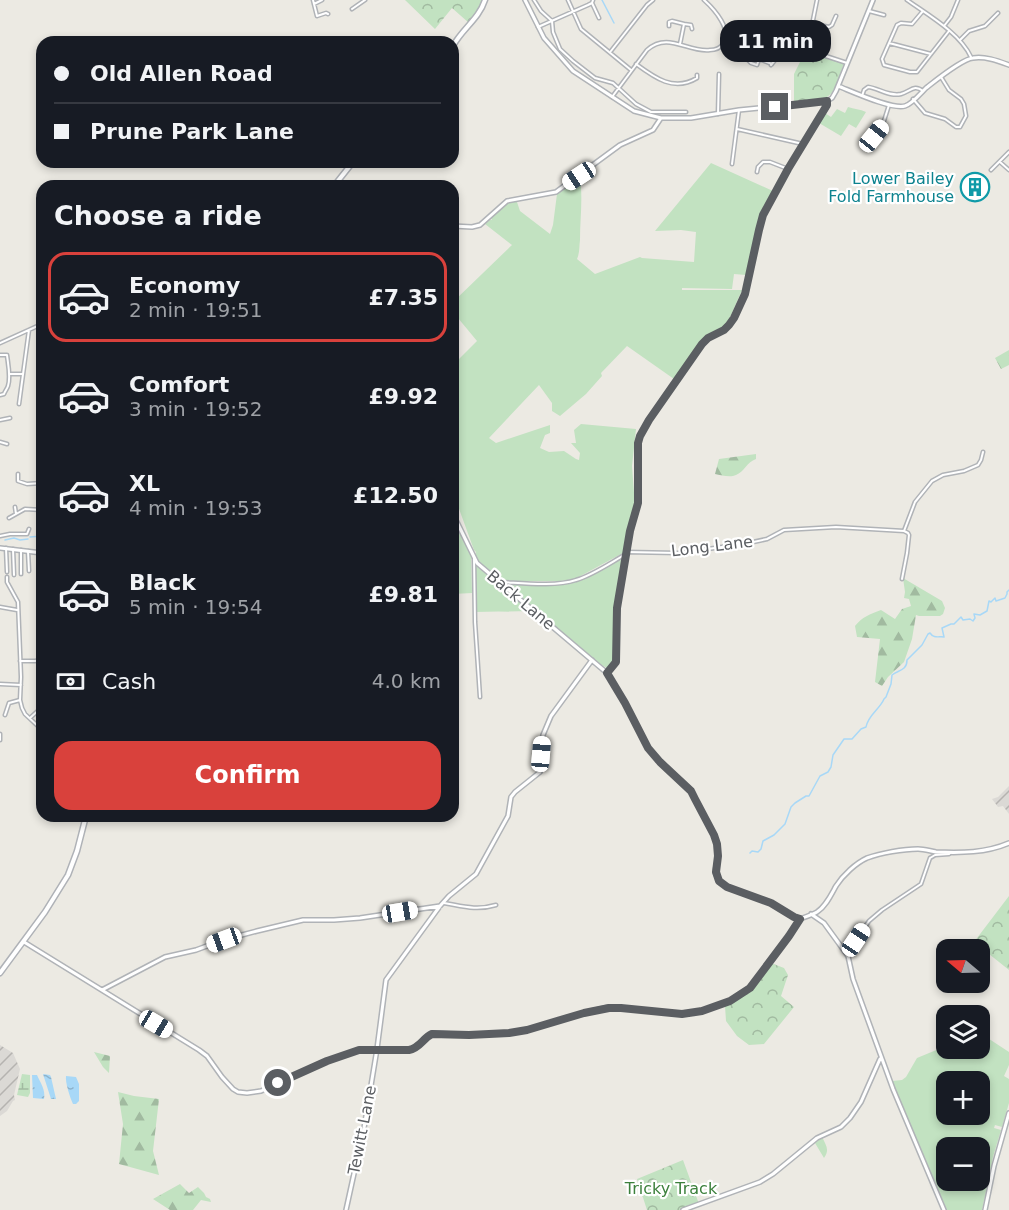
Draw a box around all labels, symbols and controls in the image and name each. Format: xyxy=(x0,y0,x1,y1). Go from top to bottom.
callout: 11 min xyxy=(720,20,830,62)
text: 11 min xyxy=(737,29,814,53)
text: Old Allen Road xyxy=(90,61,273,86)
route end xyxy=(761,93,788,120)
car xyxy=(856,116,892,156)
text: Prune Park Lane xyxy=(90,119,294,144)
car xyxy=(559,159,599,193)
place label: Lower Bailey Fold Farmhouse xyxy=(828,169,954,206)
building icon: Lower Bailey Fold Farmhouse xyxy=(959,171,991,203)
text: Choose a ride xyxy=(54,200,262,231)
icon: car xyxy=(57,270,111,324)
text: Economy xyxy=(129,273,240,298)
text: £7.35 xyxy=(368,285,438,310)
text: 2 min · 19:51 xyxy=(129,298,263,322)
icon: car xyxy=(57,369,111,423)
text: Comfort xyxy=(129,372,229,397)
text: £9.92 xyxy=(368,384,438,409)
text: 3 min · 19:52 xyxy=(129,397,263,421)
icon: car xyxy=(57,468,111,522)
text: XL xyxy=(129,471,160,496)
text: £12.50 xyxy=(353,483,438,508)
text: 4 min · 19:53 xyxy=(129,496,263,520)
street label: Long Lane xyxy=(670,532,754,560)
street label: Back Lane xyxy=(483,566,559,634)
icon: car xyxy=(57,567,111,621)
text: Black xyxy=(129,570,196,595)
text: £9.81 xyxy=(368,582,438,607)
text: 5 min · 19:54 xyxy=(129,595,263,619)
icon: cash xyxy=(54,665,87,698)
text: Cash xyxy=(102,669,156,694)
text: 4.0 km xyxy=(372,669,441,693)
car xyxy=(530,735,552,773)
button: Confirm xyxy=(54,741,441,810)
car xyxy=(381,900,419,924)
car xyxy=(838,920,874,960)
car xyxy=(204,925,244,955)
north arrow xyxy=(936,939,990,993)
map controls xyxy=(936,939,990,1191)
button: layers xyxy=(936,1005,990,1059)
car xyxy=(136,1007,176,1041)
route start xyxy=(264,1069,291,1096)
button: + xyxy=(936,1071,990,1125)
street label: Tewitt Lane xyxy=(344,1084,380,1177)
button: − xyxy=(936,1137,990,1191)
park label: Tricky Track xyxy=(624,1179,718,1198)

